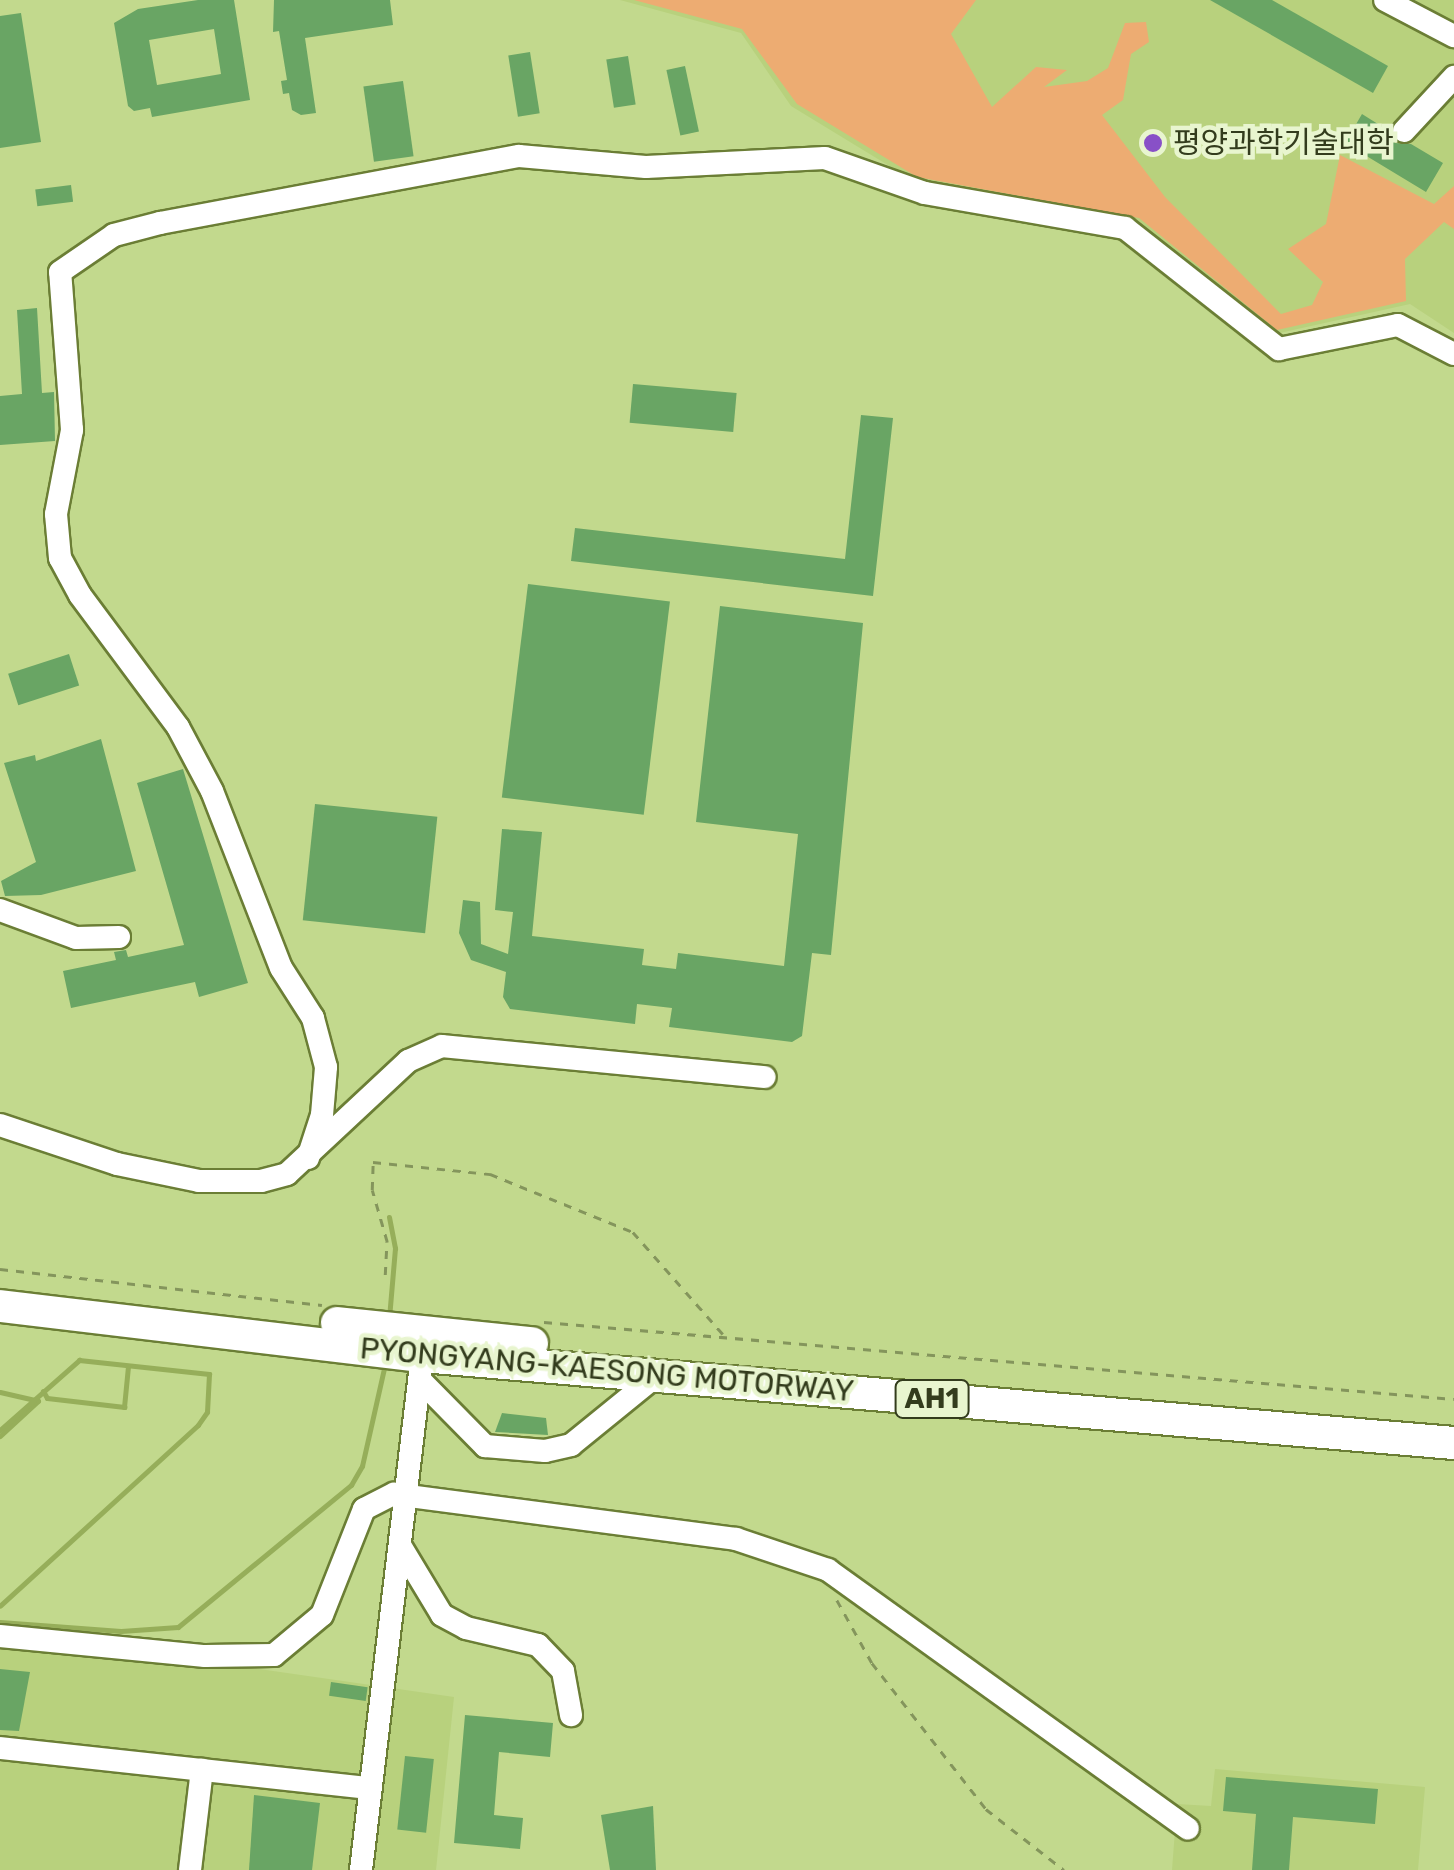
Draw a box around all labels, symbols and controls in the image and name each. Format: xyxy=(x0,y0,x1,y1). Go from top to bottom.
place label: 평양과학기술대학 xyxy=(1173,125,1394,161)
marker: 평양과학기술대학 xyxy=(1142,132,1164,154)
street label: PYONGYANG-KAESONG MOTORWAY xyxy=(359,1330,855,1410)
road number: AH1 xyxy=(894,1376,970,1422)

